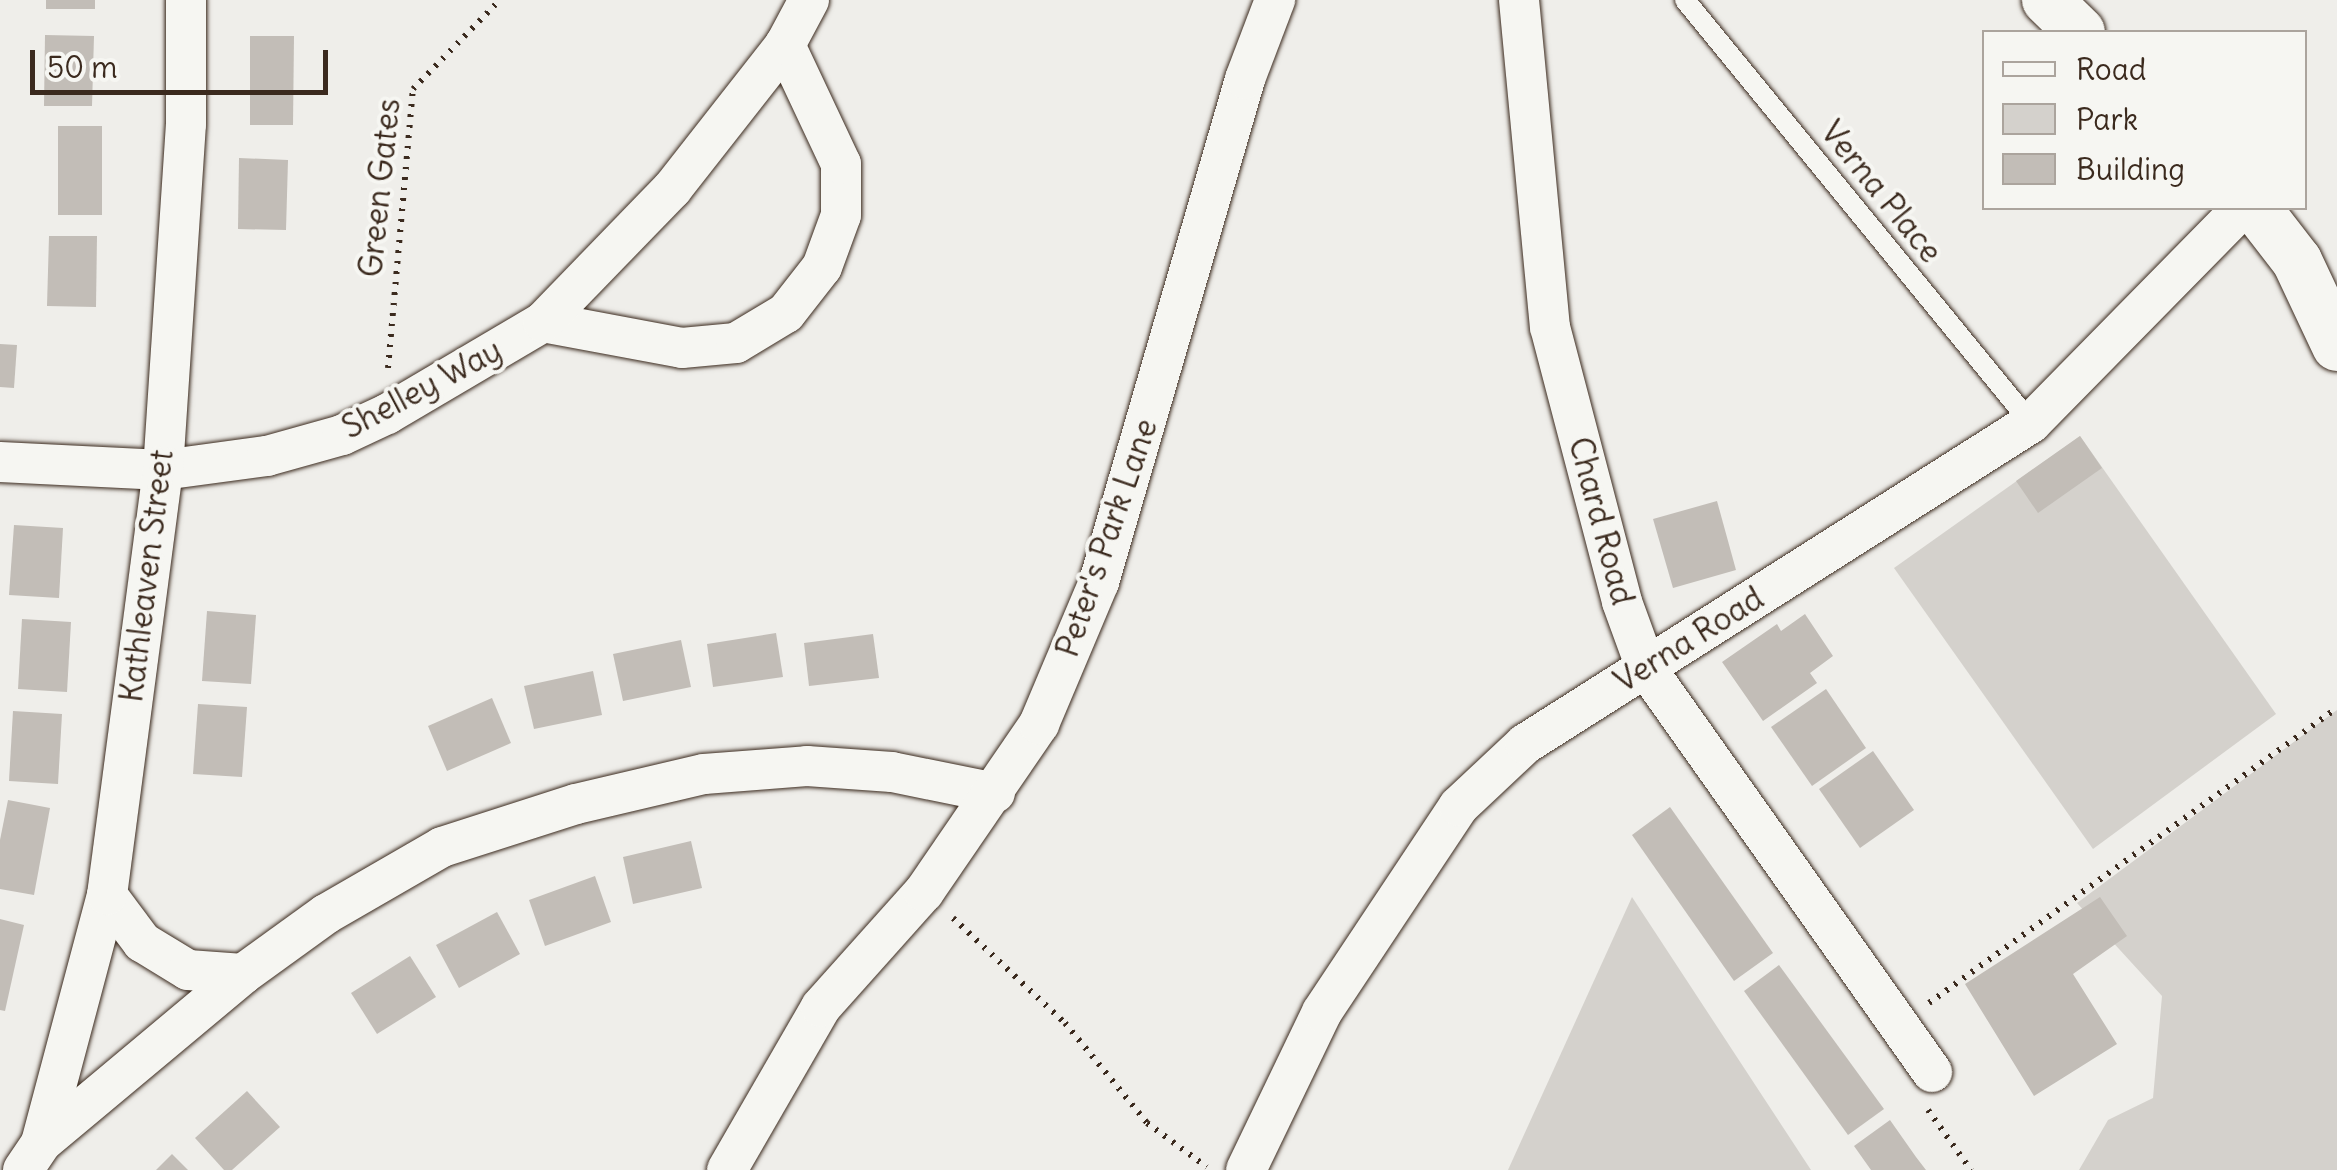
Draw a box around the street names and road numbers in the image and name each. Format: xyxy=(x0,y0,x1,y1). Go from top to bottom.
street label: Green Gates xyxy=(352,97,408,279)
street label: Verna Place xyxy=(1812,113,1950,271)
street label: Shelley Way xyxy=(336,331,508,447)
street label: Peter's Park Lane xyxy=(1048,414,1166,662)
street label: Chard Road xyxy=(1560,433,1642,609)
street label: Kathleaven Street xyxy=(112,448,182,704)
street label: Verna Road xyxy=(1607,579,1771,701)

